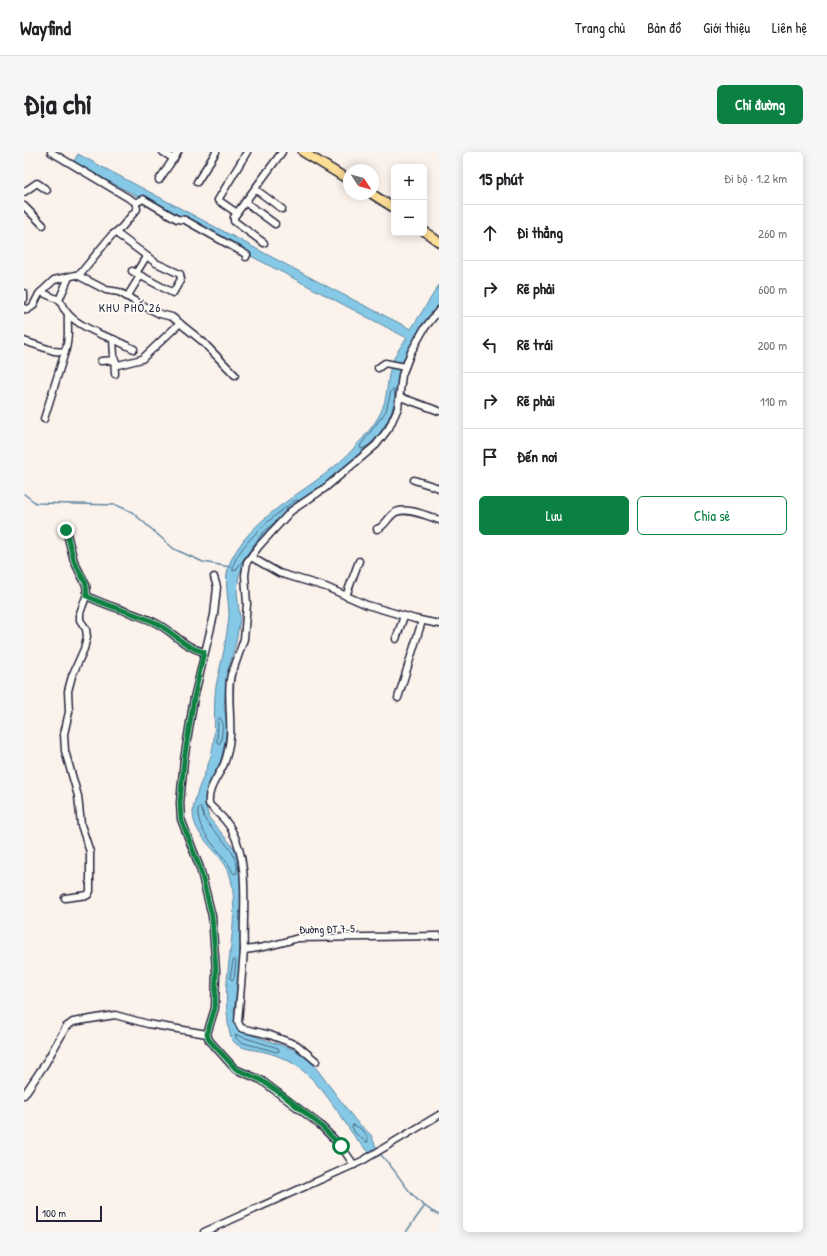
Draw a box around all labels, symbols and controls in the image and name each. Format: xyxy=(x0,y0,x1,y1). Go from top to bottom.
text: Wayfind xyxy=(20,15,71,41)
text: Trang chủ xyxy=(575,18,625,37)
text: Bản đồ xyxy=(647,18,681,37)
text: Giới thiệu xyxy=(703,18,750,37)
text: Liên hệ xyxy=(772,18,807,37)
text: Địa chỉ xyxy=(24,85,92,123)
button: Chỉ đường xyxy=(717,85,803,124)
north arrow xyxy=(343,164,379,200)
map controls xyxy=(391,164,427,236)
button: + xyxy=(391,164,427,200)
text: 15 phút xyxy=(479,167,523,190)
text: Đi bộ · 1.2 km xyxy=(724,169,787,187)
button: − xyxy=(391,200,427,236)
icon: ahead xyxy=(479,222,501,244)
text: Đi thẳng xyxy=(517,222,563,243)
text: 260 m xyxy=(758,224,787,242)
icon: right xyxy=(479,278,501,300)
text: Rẽ phải xyxy=(517,278,555,299)
text: 600 m xyxy=(758,280,787,298)
district label: KHU PHỐ 26 xyxy=(99,299,161,316)
icon: left xyxy=(479,334,501,356)
text: Rẽ trái xyxy=(517,334,553,355)
text: 200 m xyxy=(757,336,787,354)
icon: right xyxy=(479,390,501,412)
text: Rẽ phải xyxy=(517,390,555,411)
text: 110 m xyxy=(760,392,787,410)
icon: arrive xyxy=(479,446,501,468)
text: Đến nơi xyxy=(517,446,558,467)
button: Lưu xyxy=(479,496,629,535)
button: Chia sẻ xyxy=(637,496,787,535)
route end xyxy=(57,521,75,539)
street label: Đường ĐT 7-5 xyxy=(299,922,355,936)
route start xyxy=(332,1137,350,1155)
scale bar xyxy=(36,1204,102,1223)
text: 100 m xyxy=(42,1206,66,1220)

